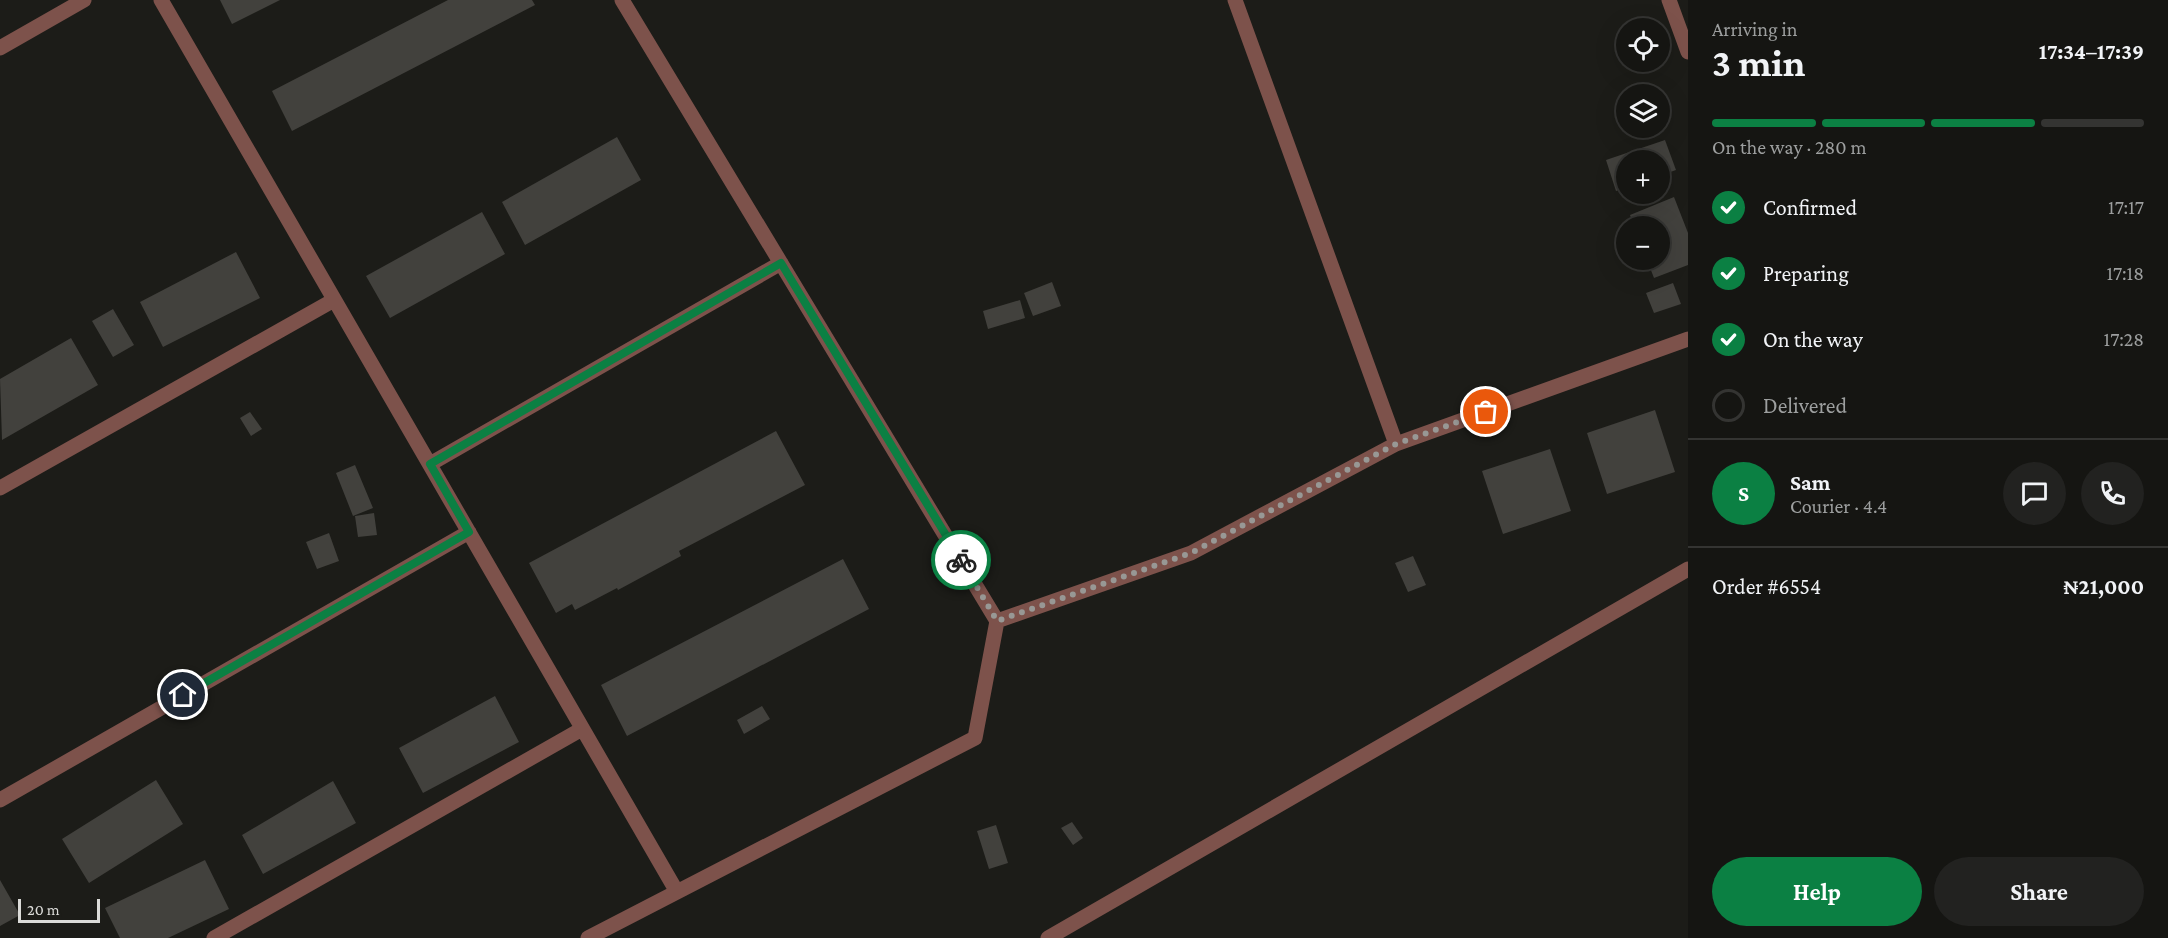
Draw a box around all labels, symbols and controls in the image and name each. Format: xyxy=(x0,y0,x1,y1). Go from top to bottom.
map controls xyxy=(1616,18,1670,270)
button: locate xyxy=(1616,18,1670,72)
text: Arriving in xyxy=(1712,18,1797,40)
text: 17:34–17:39 xyxy=(2039,39,2144,64)
text: 3 min xyxy=(1712,41,1805,84)
button: layers xyxy=(1616,84,1670,138)
text: On the way · 280 m xyxy=(1712,136,1866,158)
button: + xyxy=(1616,150,1670,204)
icon: check xyxy=(1712,191,1745,224)
text: Confirmed xyxy=(1763,195,1857,220)
text: 17:17 xyxy=(2108,196,2144,218)
button: − xyxy=(1616,216,1670,270)
icon: check xyxy=(1712,257,1745,290)
text: Preparing xyxy=(1763,261,1849,286)
text: 17:18 xyxy=(2106,262,2144,284)
icon: check xyxy=(1712,323,1745,356)
text: On the way xyxy=(1763,327,1863,352)
text: 17:28 xyxy=(2104,328,2144,350)
pin xyxy=(1460,386,1511,437)
text: Delivered xyxy=(1763,393,1847,418)
icon: bag xyxy=(1469,395,1502,428)
button: chat xyxy=(2003,462,2066,525)
button: phone xyxy=(2081,462,2144,525)
text: Sam xyxy=(1790,470,1830,495)
text: S xyxy=(1738,481,1749,506)
text: Courier · 4.4 xyxy=(1790,495,1887,517)
courier xyxy=(931,530,991,590)
icon: bike xyxy=(945,544,978,577)
text: Order #6554 xyxy=(1712,574,1821,599)
text: ₦21,000 xyxy=(2063,574,2144,599)
pin xyxy=(157,669,208,720)
icon: home xyxy=(166,678,199,711)
button: Help xyxy=(1712,857,1922,926)
button: Share xyxy=(1934,857,2144,926)
scale bar xyxy=(18,896,100,924)
text: 20 m xyxy=(27,901,60,918)

